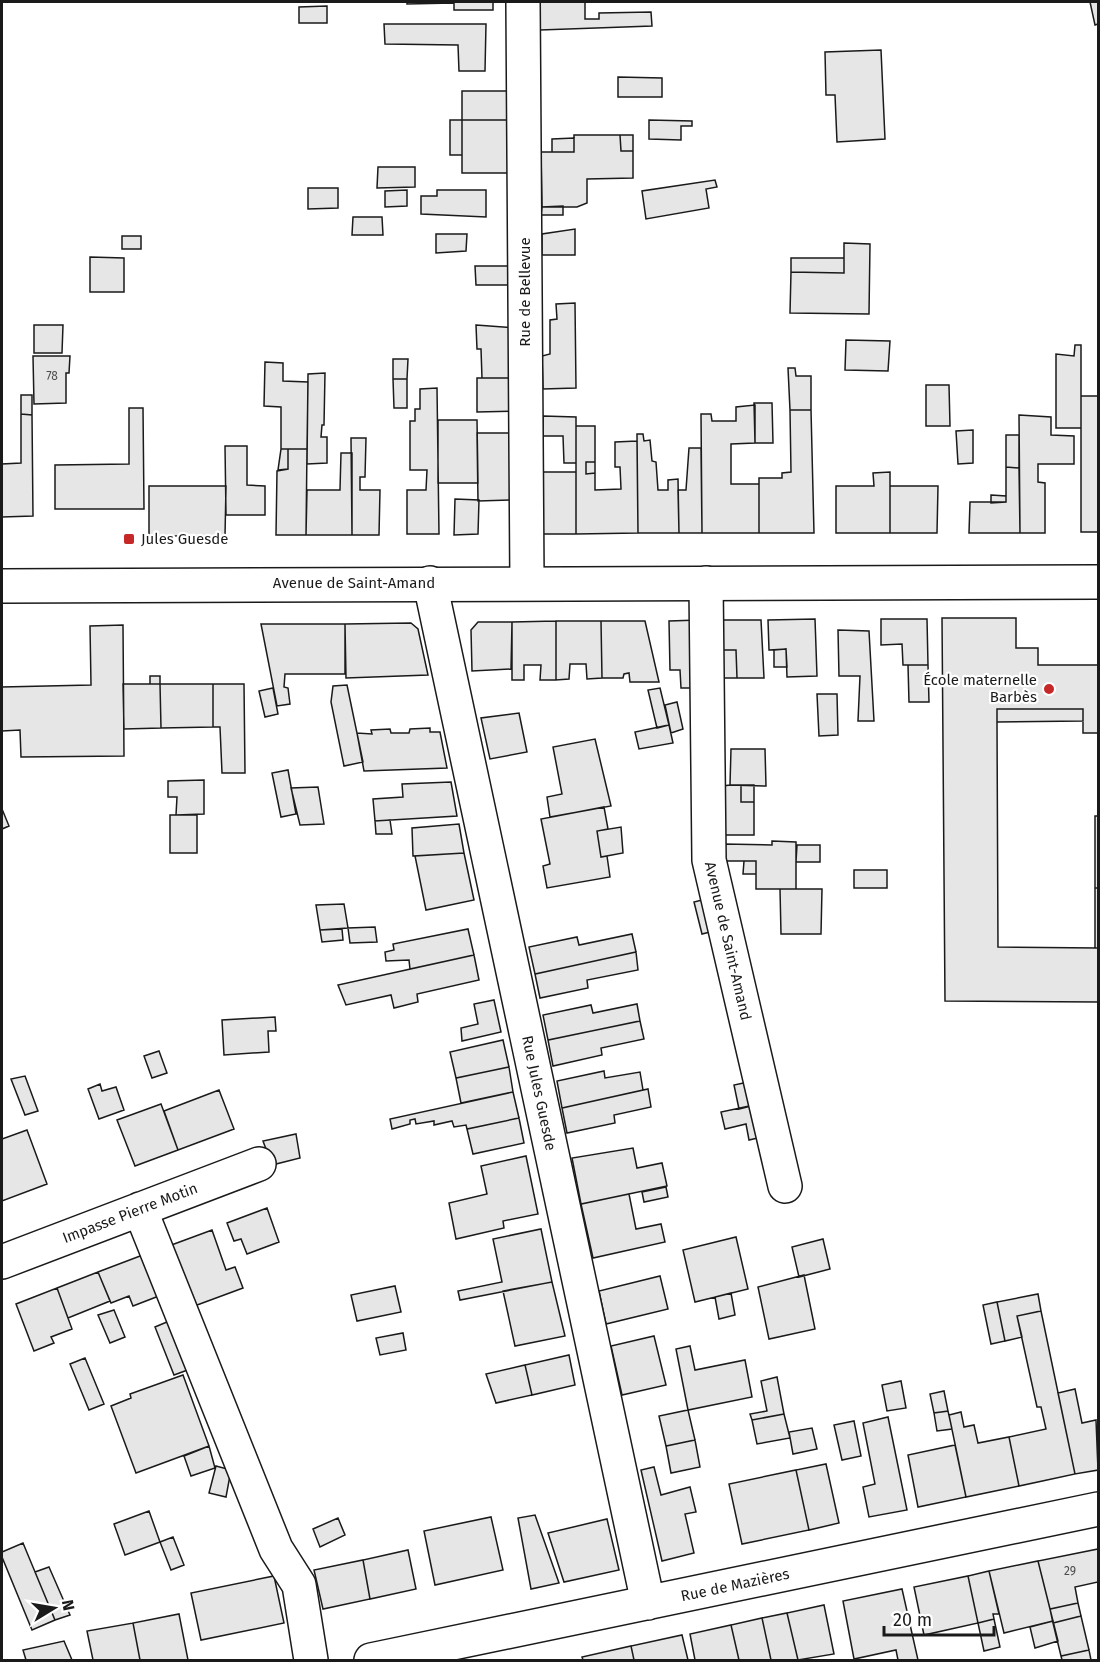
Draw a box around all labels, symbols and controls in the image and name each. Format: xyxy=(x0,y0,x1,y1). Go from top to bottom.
street label: Rue de Bellevue xyxy=(516,237,534,347)
house number: 78 xyxy=(46,369,58,383)
place label: Jules Guesde xyxy=(141,530,228,548)
marker: Jules Guesde xyxy=(122,532,136,546)
street label: Avenue de Saint-Amand xyxy=(273,574,435,592)
place label: École maternelle Barbès xyxy=(923,671,1037,706)
marker: École maternelle Barbès xyxy=(1042,682,1056,696)
street label: Avenue de Saint-Amand xyxy=(701,860,755,1022)
street label: Rue Jules Guesde xyxy=(518,1034,560,1152)
street label: Impasse Pierre Motin xyxy=(60,1179,200,1247)
house number: 29 xyxy=(1064,1564,1076,1578)
street label: Rue de Mazières xyxy=(679,1565,791,1605)
north arrow xyxy=(24,1578,84,1638)
text: N xyxy=(58,1598,79,1612)
scale bar xyxy=(884,1599,994,1637)
text: 20 m xyxy=(893,1609,932,1631)

